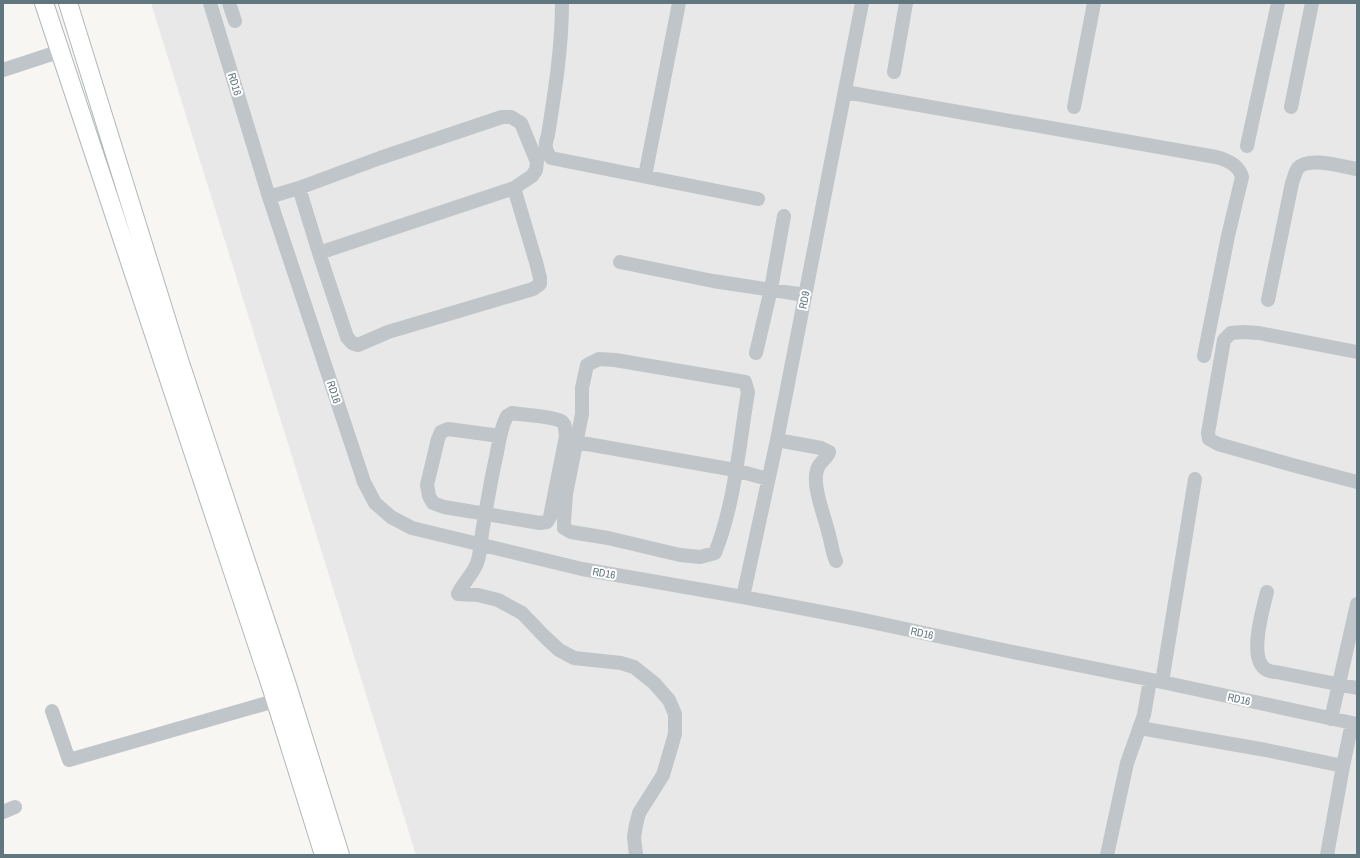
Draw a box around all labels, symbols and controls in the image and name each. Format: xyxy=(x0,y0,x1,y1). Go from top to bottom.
street label: RD16 xyxy=(225,71,245,97)
street label: RD9 xyxy=(795,290,813,310)
street label: RD16 xyxy=(324,379,344,405)
street label: RD16 xyxy=(591,564,617,582)
street label: RD16 xyxy=(909,624,935,642)
street label: RD16 xyxy=(1226,690,1252,708)

